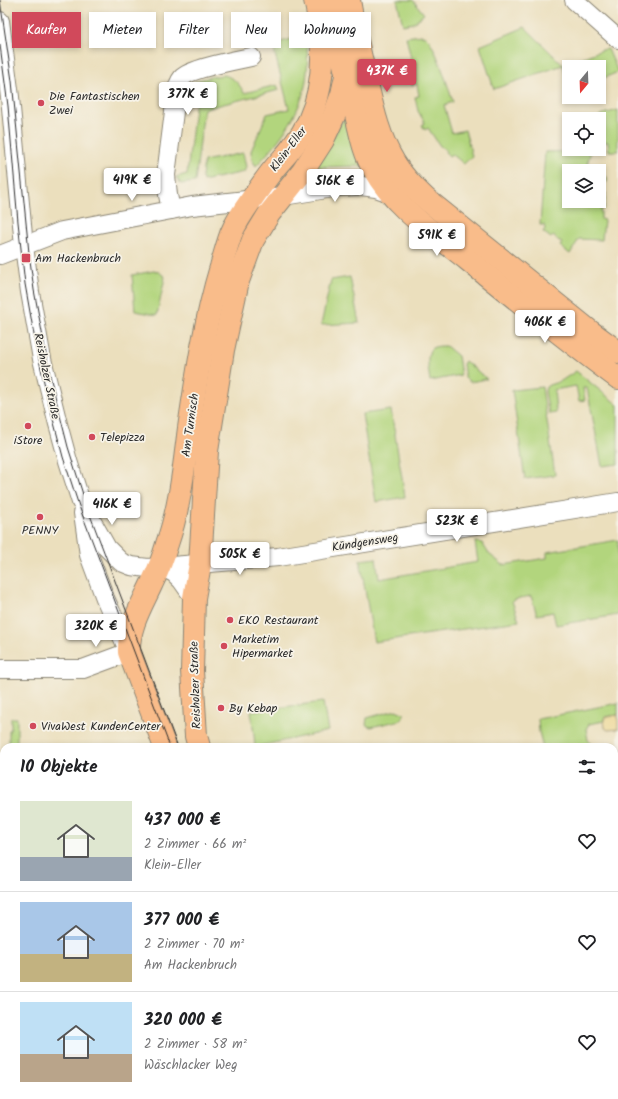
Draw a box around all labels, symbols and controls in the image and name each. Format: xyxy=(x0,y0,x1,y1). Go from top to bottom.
chip: Kaufen xyxy=(12,12,81,48)
chip: Mieten xyxy=(89,12,156,48)
chip: Filter xyxy=(164,12,223,48)
chip: Neu xyxy=(231,12,281,48)
chip: Wohnung xyxy=(289,12,371,48)
pin: 437K € xyxy=(354,59,420,93)
north arrow xyxy=(562,60,606,104)
map controls xyxy=(562,60,606,208)
text: 437K € xyxy=(366,61,408,82)
pin: 377K € xyxy=(155,82,221,116)
text: 377K € xyxy=(168,84,208,105)
place label: Die Fantastischen Zwei xyxy=(49,87,140,120)
marker: Die Fantastischen Zwei xyxy=(36,98,46,108)
button: locate xyxy=(562,112,606,156)
street label: Klein-Eller xyxy=(265,122,312,176)
button: layers xyxy=(562,164,606,208)
pin: 419K € xyxy=(99,168,165,202)
pin: 516K € xyxy=(302,169,368,203)
text: 419K € xyxy=(113,170,151,191)
text: 516K € xyxy=(316,171,354,192)
pin: 591K € xyxy=(404,223,470,257)
text: 591K € xyxy=(418,225,456,246)
place label: Am Hackenbruch xyxy=(35,249,121,268)
marker: Am Hackenbruch xyxy=(20,252,32,264)
pin: 406K € xyxy=(512,310,578,344)
text: 406K € xyxy=(524,312,566,333)
street label: Reisholzer Straße xyxy=(28,331,65,422)
street label: Am Turnisch xyxy=(177,392,204,458)
marker: iStore xyxy=(23,421,33,431)
place label: Telepizza xyxy=(100,428,145,447)
place label: iStore xyxy=(14,431,43,450)
marker: Telepizza xyxy=(87,432,97,442)
pin: 416K € xyxy=(79,492,145,526)
text: 416K € xyxy=(92,494,132,515)
pin: 523K € xyxy=(424,509,490,543)
text: 523K € xyxy=(436,511,478,532)
marker: PENNY xyxy=(35,512,45,522)
place label: PENNY xyxy=(22,521,59,540)
street label: Kündgensweg xyxy=(330,528,400,557)
pin: 505K € xyxy=(207,542,273,576)
text: 505K € xyxy=(220,544,260,565)
place label: EKO Restaurant xyxy=(238,611,319,630)
pin: 320K € xyxy=(63,614,129,648)
marker: EKO Restaurant xyxy=(225,615,235,625)
text: 320K € xyxy=(75,616,117,637)
place label: Marketim Hipermarket xyxy=(232,630,293,663)
street label: Reisholzer Straße xyxy=(184,640,207,729)
marker: Marketim Hipermarket xyxy=(219,641,229,651)
place label: By Kebap xyxy=(229,699,278,718)
marker: By Kebap xyxy=(216,703,226,713)
place label: VivaWest KundenCenter xyxy=(41,717,161,736)
marker: VivaWest KundenCenter xyxy=(28,721,38,731)
text: 10 Objekte xyxy=(20,754,98,781)
icon: filters xyxy=(576,756,598,778)
text: 437 000 € xyxy=(144,807,221,834)
icon: home xyxy=(52,817,100,865)
icon: heart xyxy=(576,830,598,852)
text: 2 Zimmer · 66 m² xyxy=(144,834,246,855)
text: Klein-Eller xyxy=(144,855,201,876)
text: 377 000 € xyxy=(144,907,219,934)
icon: home xyxy=(52,918,100,966)
icon: heart xyxy=(576,931,598,953)
text: 2 Zimmer · 70 m² xyxy=(144,934,244,955)
text: Am Hackenbruch xyxy=(144,955,237,976)
text: 320 000 € xyxy=(144,1007,222,1034)
icon: home xyxy=(52,1018,100,1066)
icon: heart xyxy=(576,1031,598,1053)
text: 2 Zimmer · 58 m² xyxy=(144,1034,247,1055)
text: Wäschlacker Weg xyxy=(144,1055,237,1076)

